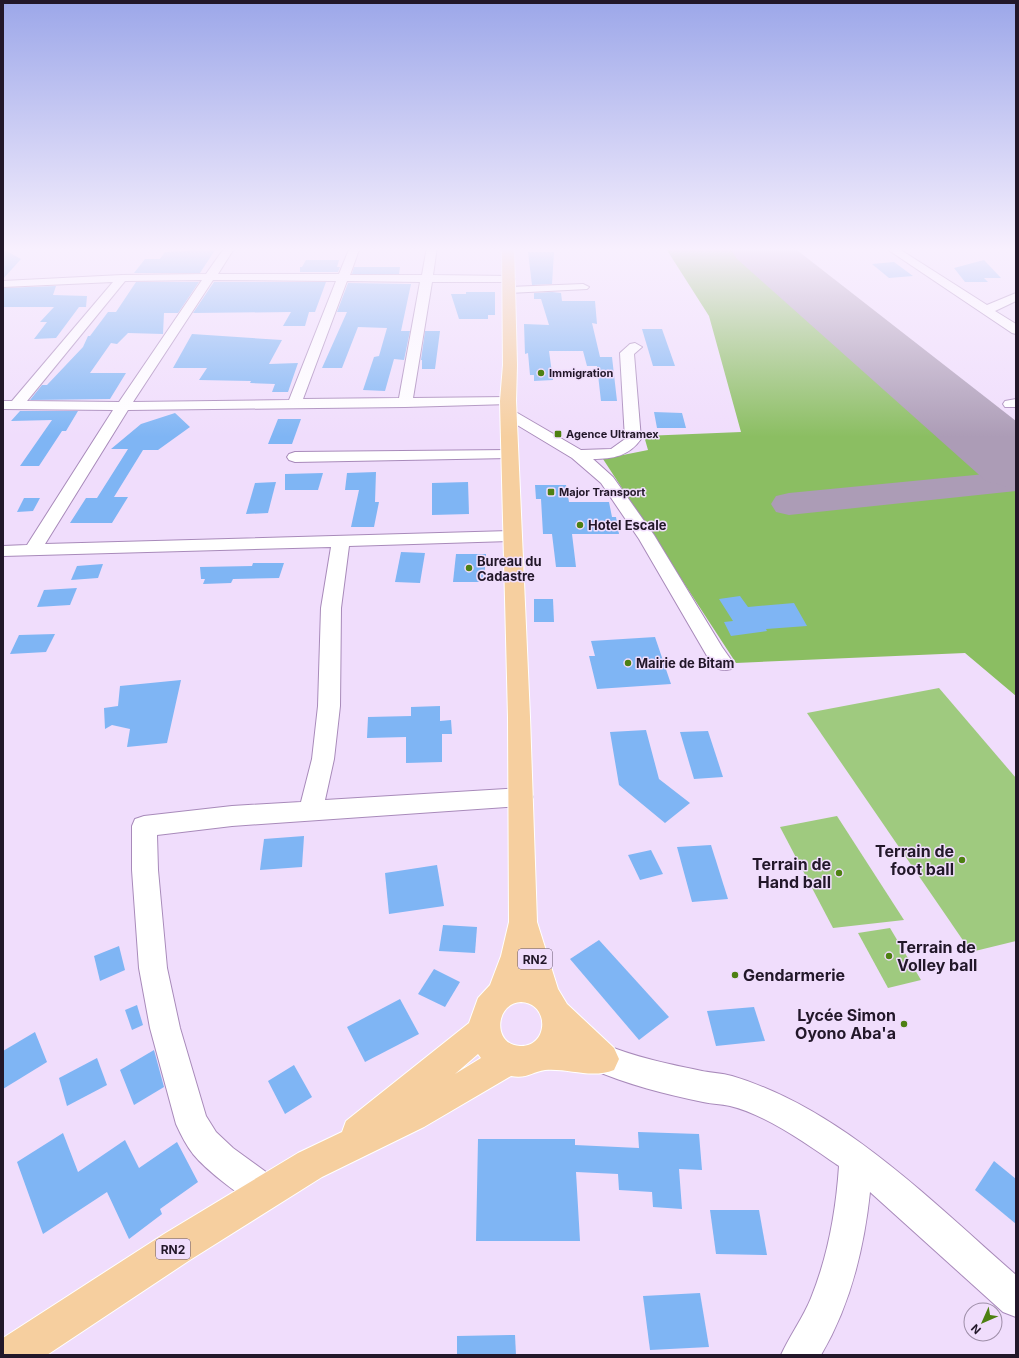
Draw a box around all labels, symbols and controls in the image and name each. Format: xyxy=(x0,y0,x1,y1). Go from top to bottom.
place label: Immigration xyxy=(549,366,614,380)
marker: Immigration xyxy=(536,368,546,378)
place label: Agence Ultramex xyxy=(566,427,659,441)
marker: Agence Ultramex xyxy=(553,429,563,439)
place label: Major Transport xyxy=(559,485,645,499)
marker: Major Transport xyxy=(546,487,556,497)
place label: Hotel Escale xyxy=(588,517,667,533)
marker: Hotel Escale xyxy=(575,520,585,530)
place label: Bureau du Cadastre xyxy=(477,553,542,584)
marker: Bureau du Cadastre xyxy=(464,563,474,573)
place label: Mairie de Bitam xyxy=(636,655,734,671)
marker: Mairie de Bitam xyxy=(623,658,633,668)
place label: Terrain de foot ball xyxy=(875,841,954,879)
place label: Terrain de Hand ball xyxy=(752,854,831,892)
marker: Terrain de foot ball xyxy=(957,855,967,865)
marker: Terrain de Hand ball xyxy=(834,868,844,878)
place label: Terrain de Volley ball xyxy=(897,937,977,975)
road number: RN2 xyxy=(518,949,552,969)
marker: Terrain de Volley ball xyxy=(884,951,894,961)
place label: Gendarmerie xyxy=(743,965,845,985)
marker: Gendarmerie xyxy=(730,970,740,980)
place label: Lycée Simon Oyono Aba'a xyxy=(795,1005,896,1043)
marker: Lycée Simon Oyono Aba'a xyxy=(899,1019,909,1029)
road number: RN2 xyxy=(156,1239,190,1259)
north arrow xyxy=(963,1302,1003,1342)
text: N xyxy=(968,1321,984,1337)

